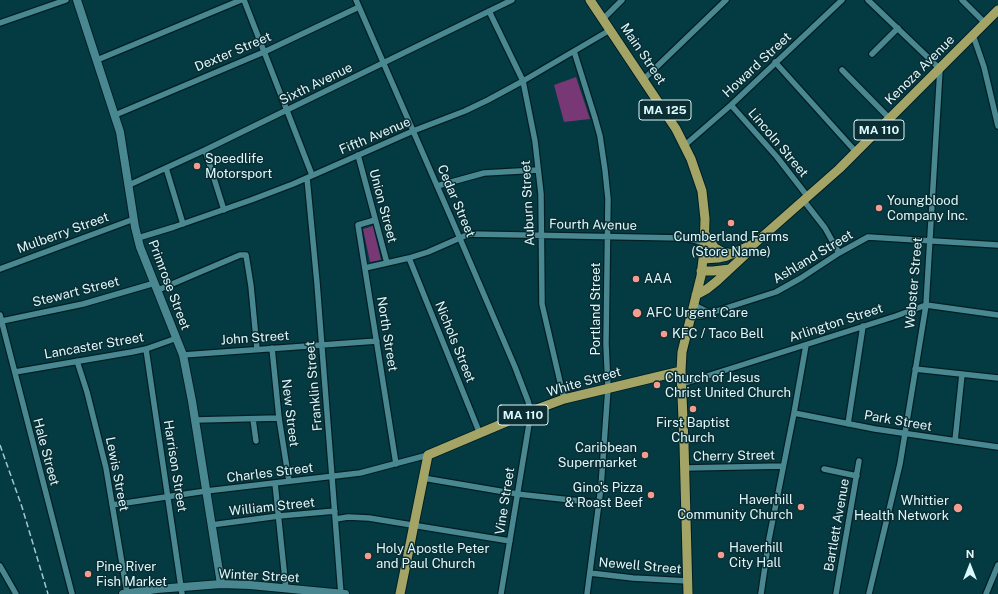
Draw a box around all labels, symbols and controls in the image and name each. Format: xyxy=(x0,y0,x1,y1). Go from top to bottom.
street label: Main Street xyxy=(617,20,669,88)
street label: Dexter Street xyxy=(192,29,274,75)
street label: Howard Street xyxy=(719,29,795,101)
street label: Kenoza Avenue xyxy=(882,32,958,108)
street label: Sixth Avenue xyxy=(277,60,355,108)
road number: MA 125 xyxy=(639,100,691,120)
street label: Lincoln Street xyxy=(745,105,811,181)
street label: Fifth Avenue xyxy=(337,114,413,158)
road number: MA 110 xyxy=(854,120,904,140)
place label: Speedlife Motorsport xyxy=(205,151,272,182)
street label: Auburn Street xyxy=(518,160,538,246)
marker: Speedlife Motorsport xyxy=(192,161,202,171)
street label: Cedar Street xyxy=(434,162,478,240)
street label: Union Street xyxy=(366,167,400,245)
place label: Youngblood Company Inc. xyxy=(887,193,968,224)
marker: Youngblood Company Inc. xyxy=(874,203,884,213)
street label: Mulberry Street xyxy=(15,209,111,257)
street label: Fourth Avenue xyxy=(549,216,637,234)
marker: Cumberland Farms (Store Name) xyxy=(726,218,736,228)
street label: Ashland Street xyxy=(770,227,856,287)
place label: Cumberland Farms (Store Name) xyxy=(673,229,789,260)
street label: Webster Street xyxy=(902,237,926,329)
street label: Primrose Street xyxy=(145,238,193,332)
street label: Portland Street xyxy=(588,263,604,355)
place label: AAA xyxy=(644,271,672,287)
street label: Stewart Street xyxy=(31,274,121,310)
marker: AAA xyxy=(631,274,641,284)
street label: North Street xyxy=(373,295,401,373)
street label: Nichols Street xyxy=(432,299,478,385)
street label: Arlington Street xyxy=(787,300,885,346)
place label: AFC Urgent Care xyxy=(646,305,748,321)
marker: AFC Urgent Care xyxy=(631,307,643,319)
place label: KFC / Taco Bell xyxy=(672,326,764,342)
street label: John Street xyxy=(220,328,290,348)
marker: KFC / Taco Bell xyxy=(659,329,669,339)
street label: Lancaster Street xyxy=(43,330,145,362)
street label: Franklin Street xyxy=(302,340,326,432)
street label: White Street xyxy=(545,364,623,400)
place label: Church of Jesus Christ United Church xyxy=(665,370,791,401)
street label: New Street xyxy=(278,378,302,448)
marker: Church of Jesus Christ United Church xyxy=(652,380,662,390)
marker: First Baptist Church xyxy=(688,404,698,414)
road number: MA 110 xyxy=(498,405,548,425)
street label: Park Street xyxy=(863,407,933,435)
place label: First Baptist Church xyxy=(656,415,730,446)
street label: Hale Street xyxy=(30,417,62,487)
street label: Harrison Street xyxy=(160,419,190,513)
street label: Lewis Street xyxy=(102,435,132,513)
place label: Caribbean Supermarket xyxy=(558,440,637,471)
street label: Cherry Street xyxy=(693,447,775,465)
marker: Caribbean Supermarket xyxy=(640,450,650,460)
street label: Charles Street xyxy=(226,460,314,486)
street label: Vine Street xyxy=(492,466,518,536)
street label: Bartlett Avenue xyxy=(821,477,853,573)
place label: Gino's Pizza & Roast Beef xyxy=(565,480,643,511)
marker: Gino's Pizza & Roast Beef xyxy=(646,490,656,500)
place label: Haverhill Community Church xyxy=(677,492,793,523)
place label: Whittier Health Network xyxy=(854,493,949,524)
street label: William Street xyxy=(228,495,316,519)
marker: Haverhill Community Church xyxy=(796,502,806,512)
marker: Whittier Health Network xyxy=(952,502,964,514)
place label: Haverhill City Hall xyxy=(729,540,783,571)
place label: Holy Apostle Peter and Paul Church xyxy=(376,541,489,572)
north arrow xyxy=(950,546,990,586)
text: N xyxy=(966,548,974,560)
marker: Haverhill City Hall xyxy=(716,550,726,560)
marker: Holy Apostle Peter and Paul Church xyxy=(363,551,373,561)
street label: Newell Street xyxy=(598,555,682,577)
place label: Pine River Fish Market xyxy=(96,559,167,590)
street label: Winter Street xyxy=(218,566,300,586)
marker: Pine River Fish Market xyxy=(83,569,93,579)

